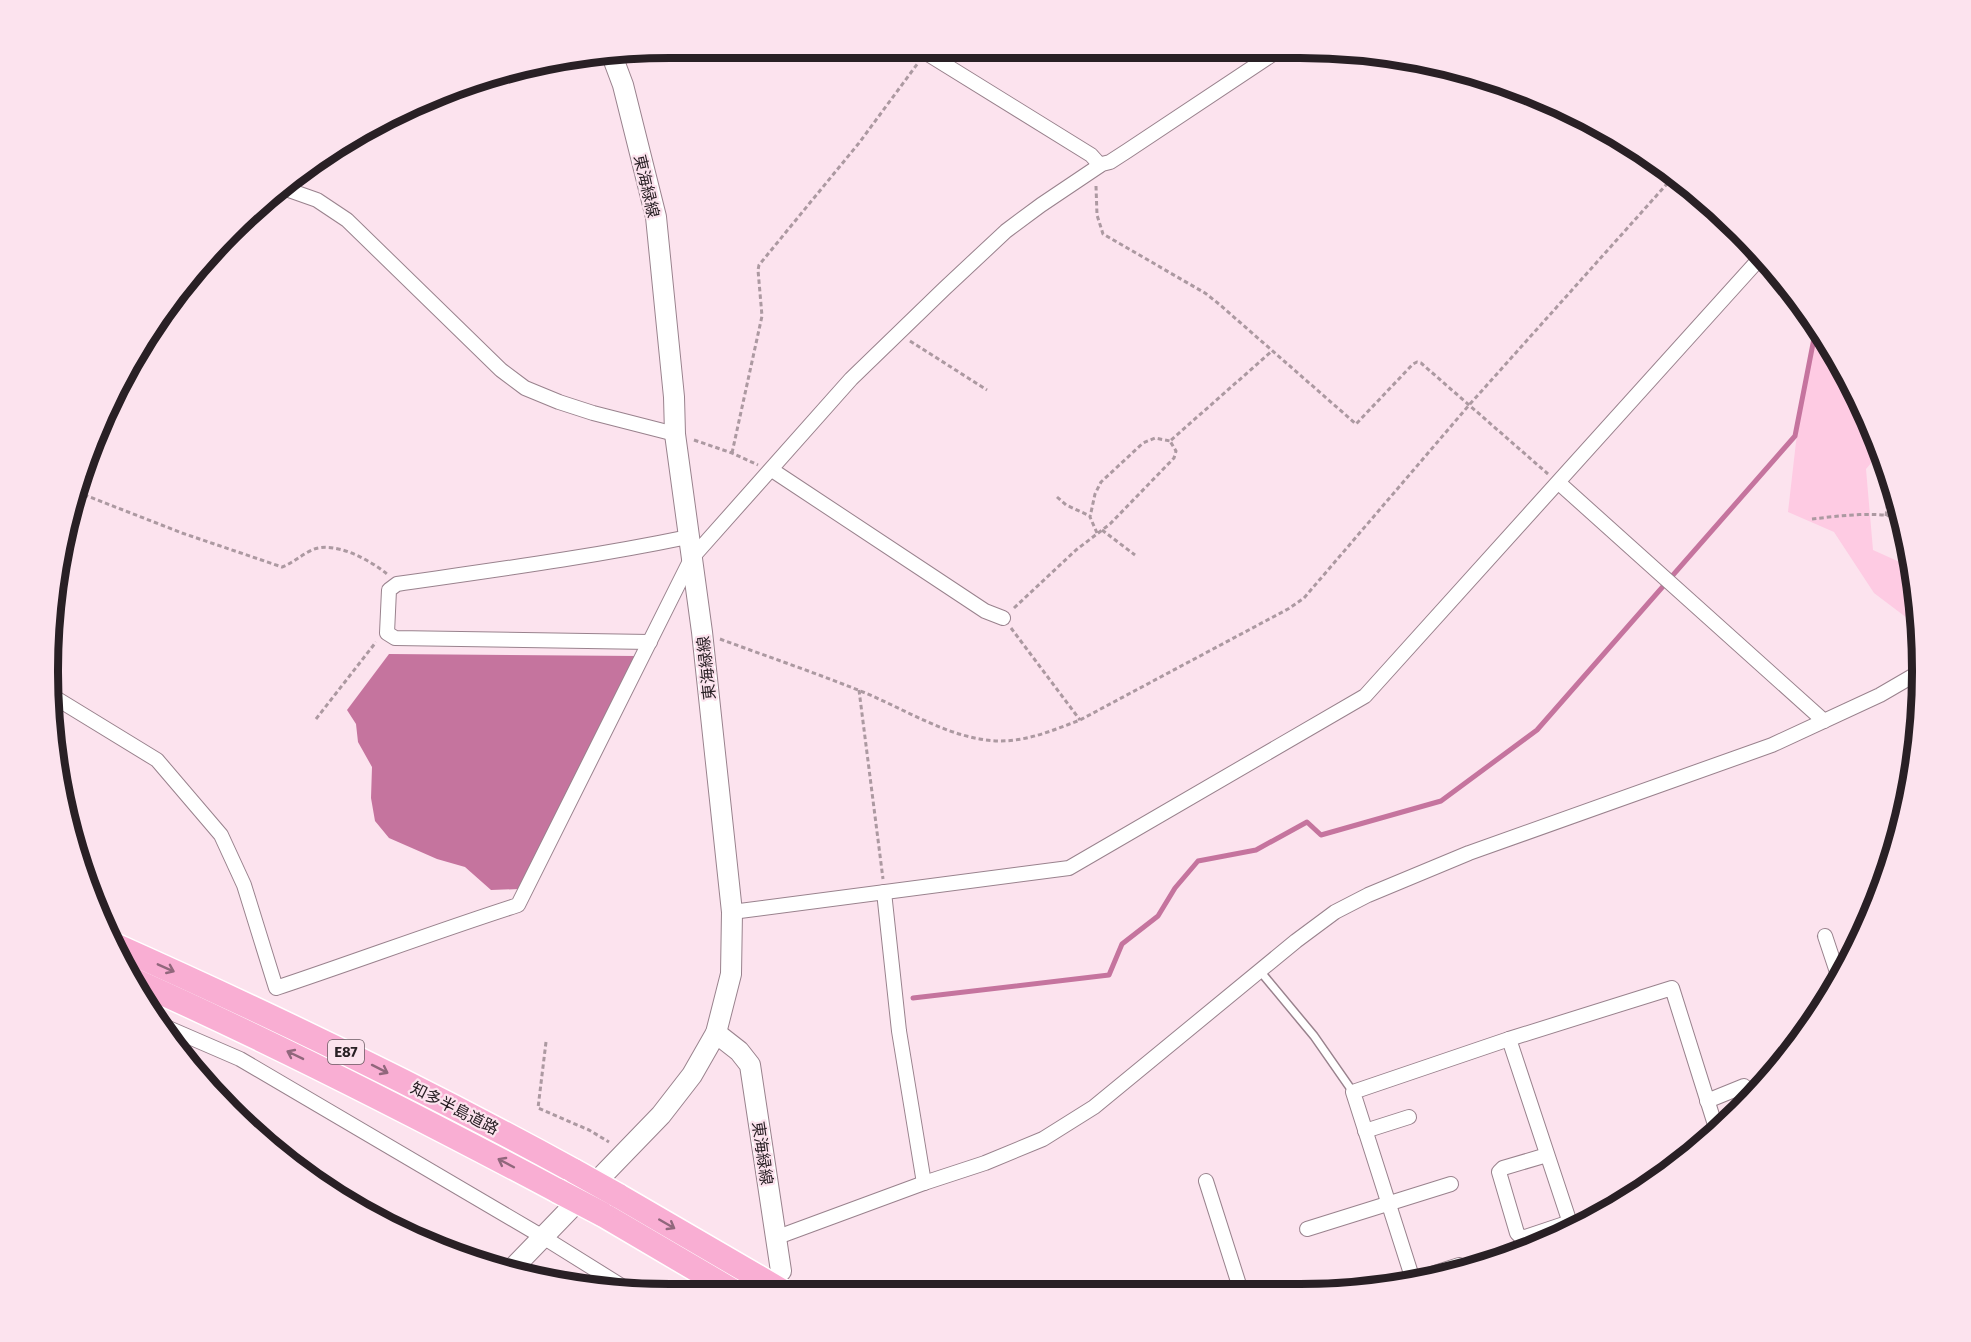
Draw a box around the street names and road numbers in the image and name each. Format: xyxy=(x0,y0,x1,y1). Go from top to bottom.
street label: 東海緑線 xyxy=(630,153,663,219)
street label: 東海緑線 xyxy=(694,635,719,701)
road number: E87 xyxy=(328,1040,364,1064)
street label: 知多半島道路 xyxy=(408,1078,502,1139)
street label: 東海緑線 xyxy=(749,1120,776,1186)

